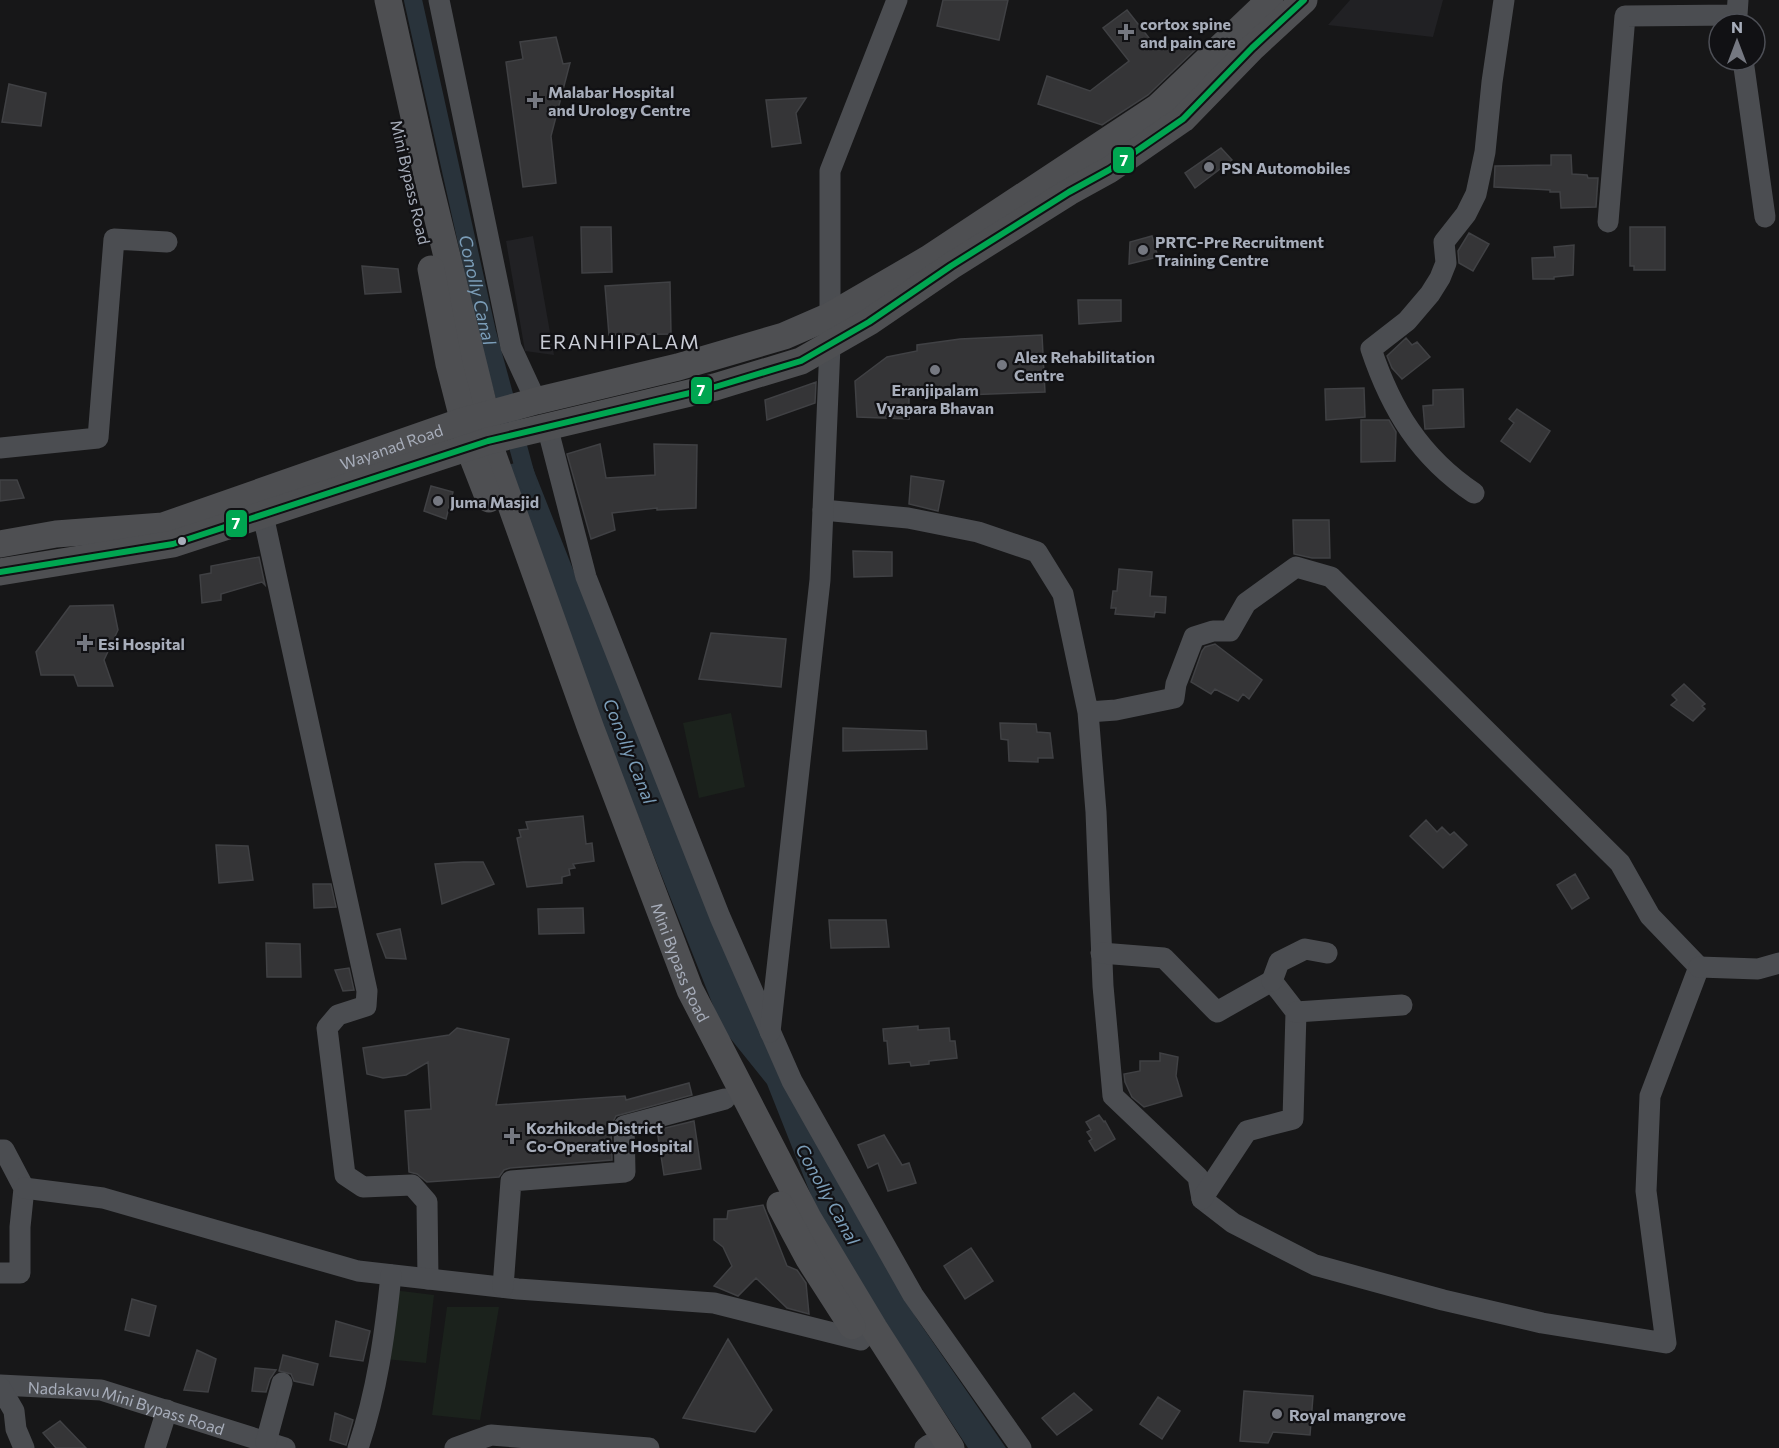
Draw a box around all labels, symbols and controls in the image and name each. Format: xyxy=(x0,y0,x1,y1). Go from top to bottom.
north arrow xyxy=(1707,12,1767,72)
place label: cortox spine and pain care xyxy=(1140,14,1236,51)
text: N xyxy=(1731,17,1743,36)
marker: cortox spine and pain care xyxy=(1117,23,1135,41)
place label: Malabar Hospital and Urology Centre xyxy=(548,82,690,119)
marker: Malabar Hospital and Urology Centre xyxy=(526,91,544,109)
street label: Mini Bypass Road xyxy=(387,118,435,246)
line badge: 7 xyxy=(1112,146,1135,174)
text: 7 xyxy=(1120,150,1129,169)
place label: PSN Automobiles xyxy=(1221,158,1350,177)
marker: PSN Automobiles xyxy=(1202,160,1216,174)
place label: PRTC-Pre Recruitment Training Centre xyxy=(1155,232,1324,269)
water label: Conolly Canal xyxy=(455,233,501,348)
marker: PRTC-Pre Recruitment Training Centre xyxy=(1136,243,1150,257)
district label: ERANHIPALAM xyxy=(540,329,700,353)
place label: Alex Rehabilitation Centre xyxy=(1014,347,1155,384)
marker: Alex Rehabilitation Centre xyxy=(995,358,1009,372)
marker: Eranjipalam Vyapara Bhavan xyxy=(928,363,942,377)
line badge: 7 xyxy=(690,376,713,405)
text: 7 xyxy=(697,380,706,399)
place label: Eranjipalam Vyapara Bhavan xyxy=(876,380,994,417)
street label: Wayanad Road xyxy=(337,419,445,473)
place label: Juma Masjid xyxy=(450,492,539,511)
marker: Juma Masjid xyxy=(431,494,445,508)
line badge: 7 xyxy=(225,509,248,538)
text: 7 xyxy=(232,513,241,532)
unlabelled marker xyxy=(176,535,188,547)
marker: Esi Hospital xyxy=(76,634,94,652)
place label: Esi Hospital xyxy=(98,634,185,653)
water label: Conolly Canal xyxy=(599,695,661,807)
street label: Mini Bypass Road xyxy=(648,900,714,1025)
place label: Kozhikode District Co-Operative Hospital xyxy=(526,1118,692,1155)
marker: Kozhikode District Co-Operative Hospital xyxy=(503,1127,521,1145)
water label: Conolly Canal xyxy=(791,1140,865,1249)
street label: Nadakavu Mini Bypass Road xyxy=(27,1377,227,1438)
place label: Royal mangrove xyxy=(1289,1405,1406,1424)
marker: Royal mangrove xyxy=(1270,1407,1284,1421)

